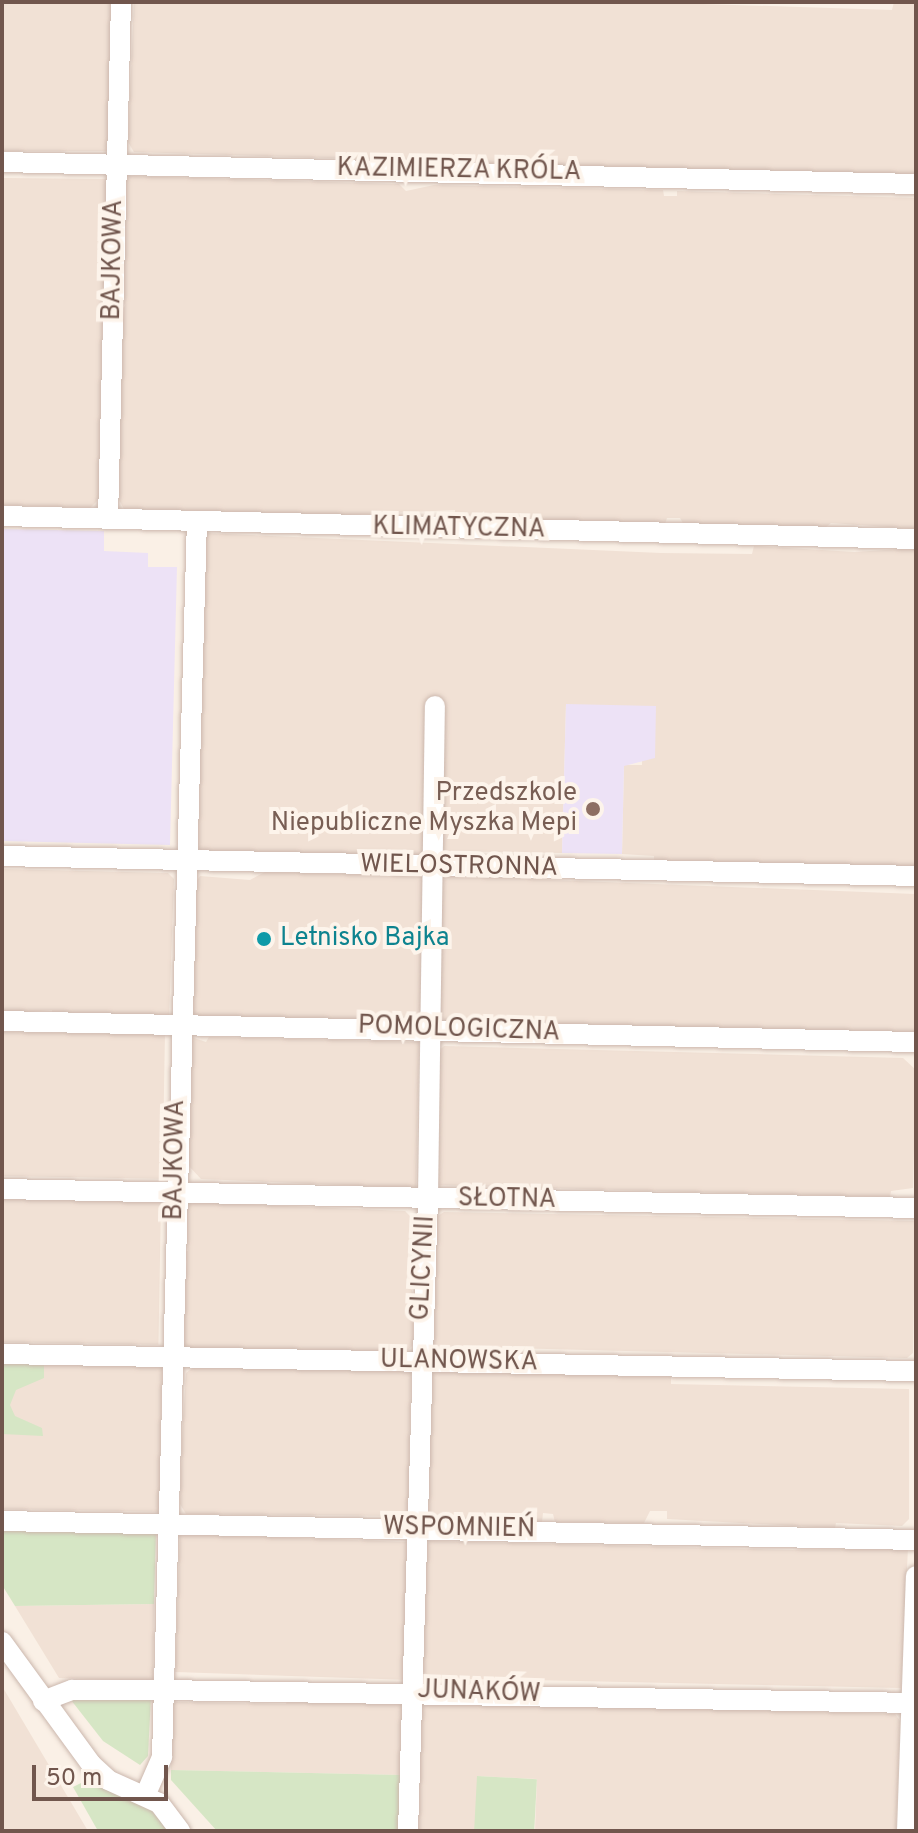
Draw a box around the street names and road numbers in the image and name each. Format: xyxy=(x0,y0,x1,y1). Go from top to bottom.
street label: KAZIMIERZA KRÓLA xyxy=(336,153,582,189)
street label: BAJKOWA xyxy=(97,199,131,321)
street label: KLIMATYCZNA xyxy=(372,512,546,546)
street label: WIELOSTRONNA xyxy=(360,850,558,884)
street label: POMOLOGICZNA xyxy=(357,1011,561,1049)
street label: BAJKOWA xyxy=(159,1099,193,1221)
street label: SŁOTNA xyxy=(457,1184,557,1216)
street label: GLICYNII xyxy=(406,1215,442,1321)
street label: ULANOWSKA xyxy=(380,1345,538,1379)
street label: WSPOMNIEŃ xyxy=(383,1512,535,1546)
street label: JUNAKÓW xyxy=(417,1675,541,1711)

